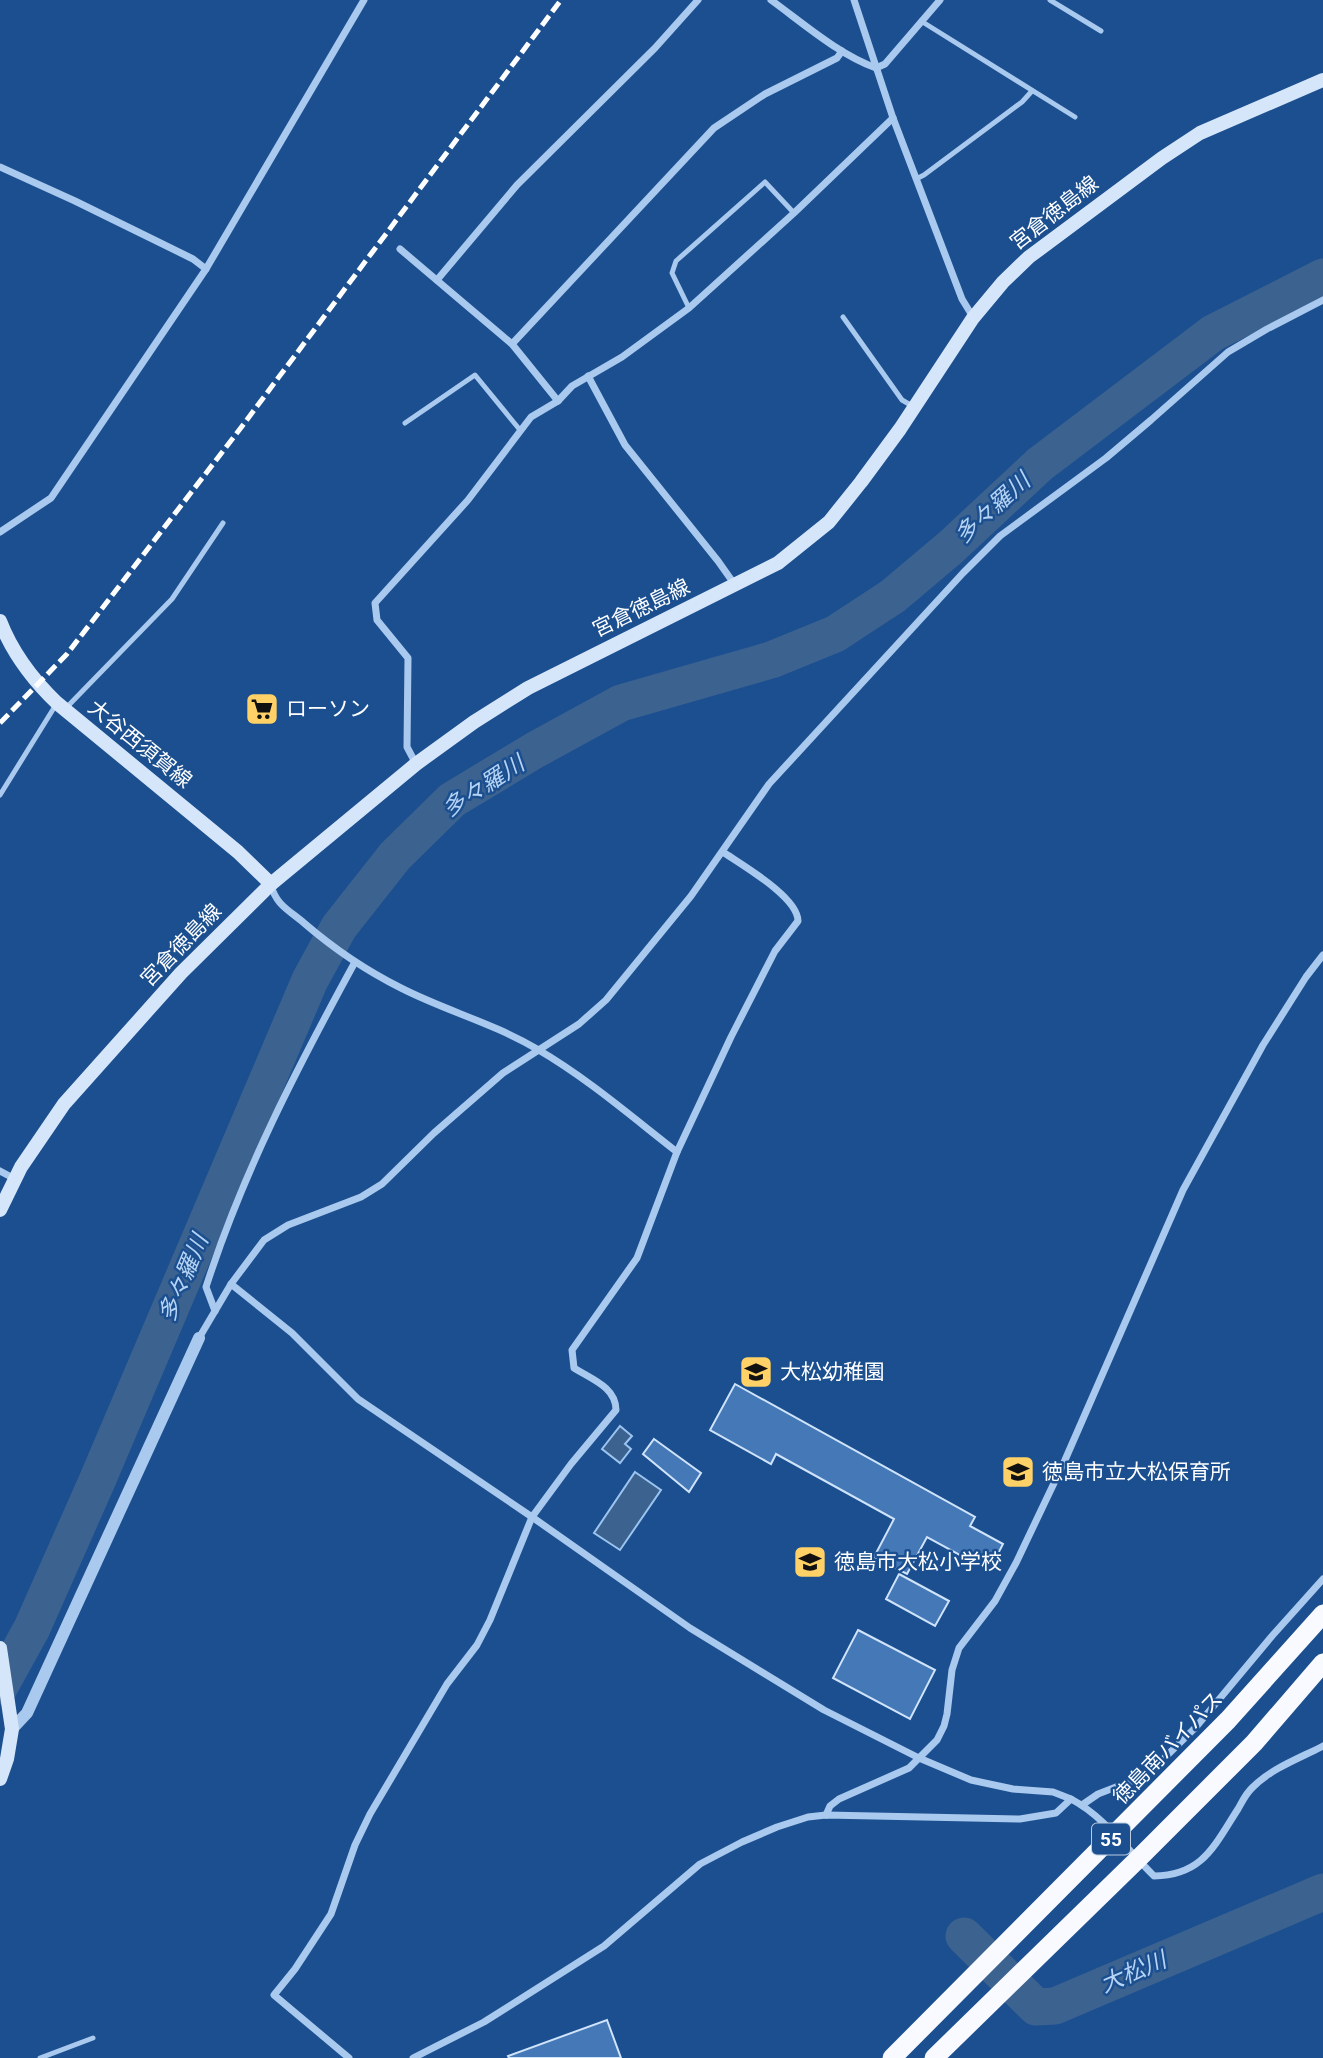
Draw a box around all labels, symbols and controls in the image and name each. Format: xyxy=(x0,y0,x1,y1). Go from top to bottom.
street label: 宮倉徳島線 xyxy=(1005,171,1103,255)
water label: 多々羅川 xyxy=(949,466,1038,549)
street label: 宮倉徳島線 xyxy=(589,574,693,642)
supermarket icon: ローソン xyxy=(243,690,281,728)
street label: 大谷西須賀線 xyxy=(83,695,197,793)
place label: ローソン xyxy=(286,697,370,721)
water label: 多々羅川 xyxy=(437,748,532,823)
street label: 宮倉徳島線 xyxy=(136,899,226,991)
water label: 多々羅川 xyxy=(153,1228,215,1326)
school or university icon: 大松幼稚園 xyxy=(737,1353,775,1391)
place label: 大松幼稚園 xyxy=(780,1360,885,1384)
school or university icon: 徳島市立大松保育所 xyxy=(999,1453,1037,1491)
place label: 徳島市立大松保育所 xyxy=(1042,1460,1231,1484)
school or university icon: 徳島市大松小学校 xyxy=(791,1543,829,1581)
place label: 徳島市大松小学校 xyxy=(834,1550,1002,1574)
street label: 徳島南バイパス xyxy=(1108,1687,1228,1809)
road number: 55 xyxy=(1092,1824,1130,1854)
water label: 大松川 xyxy=(1096,1945,1173,1998)

